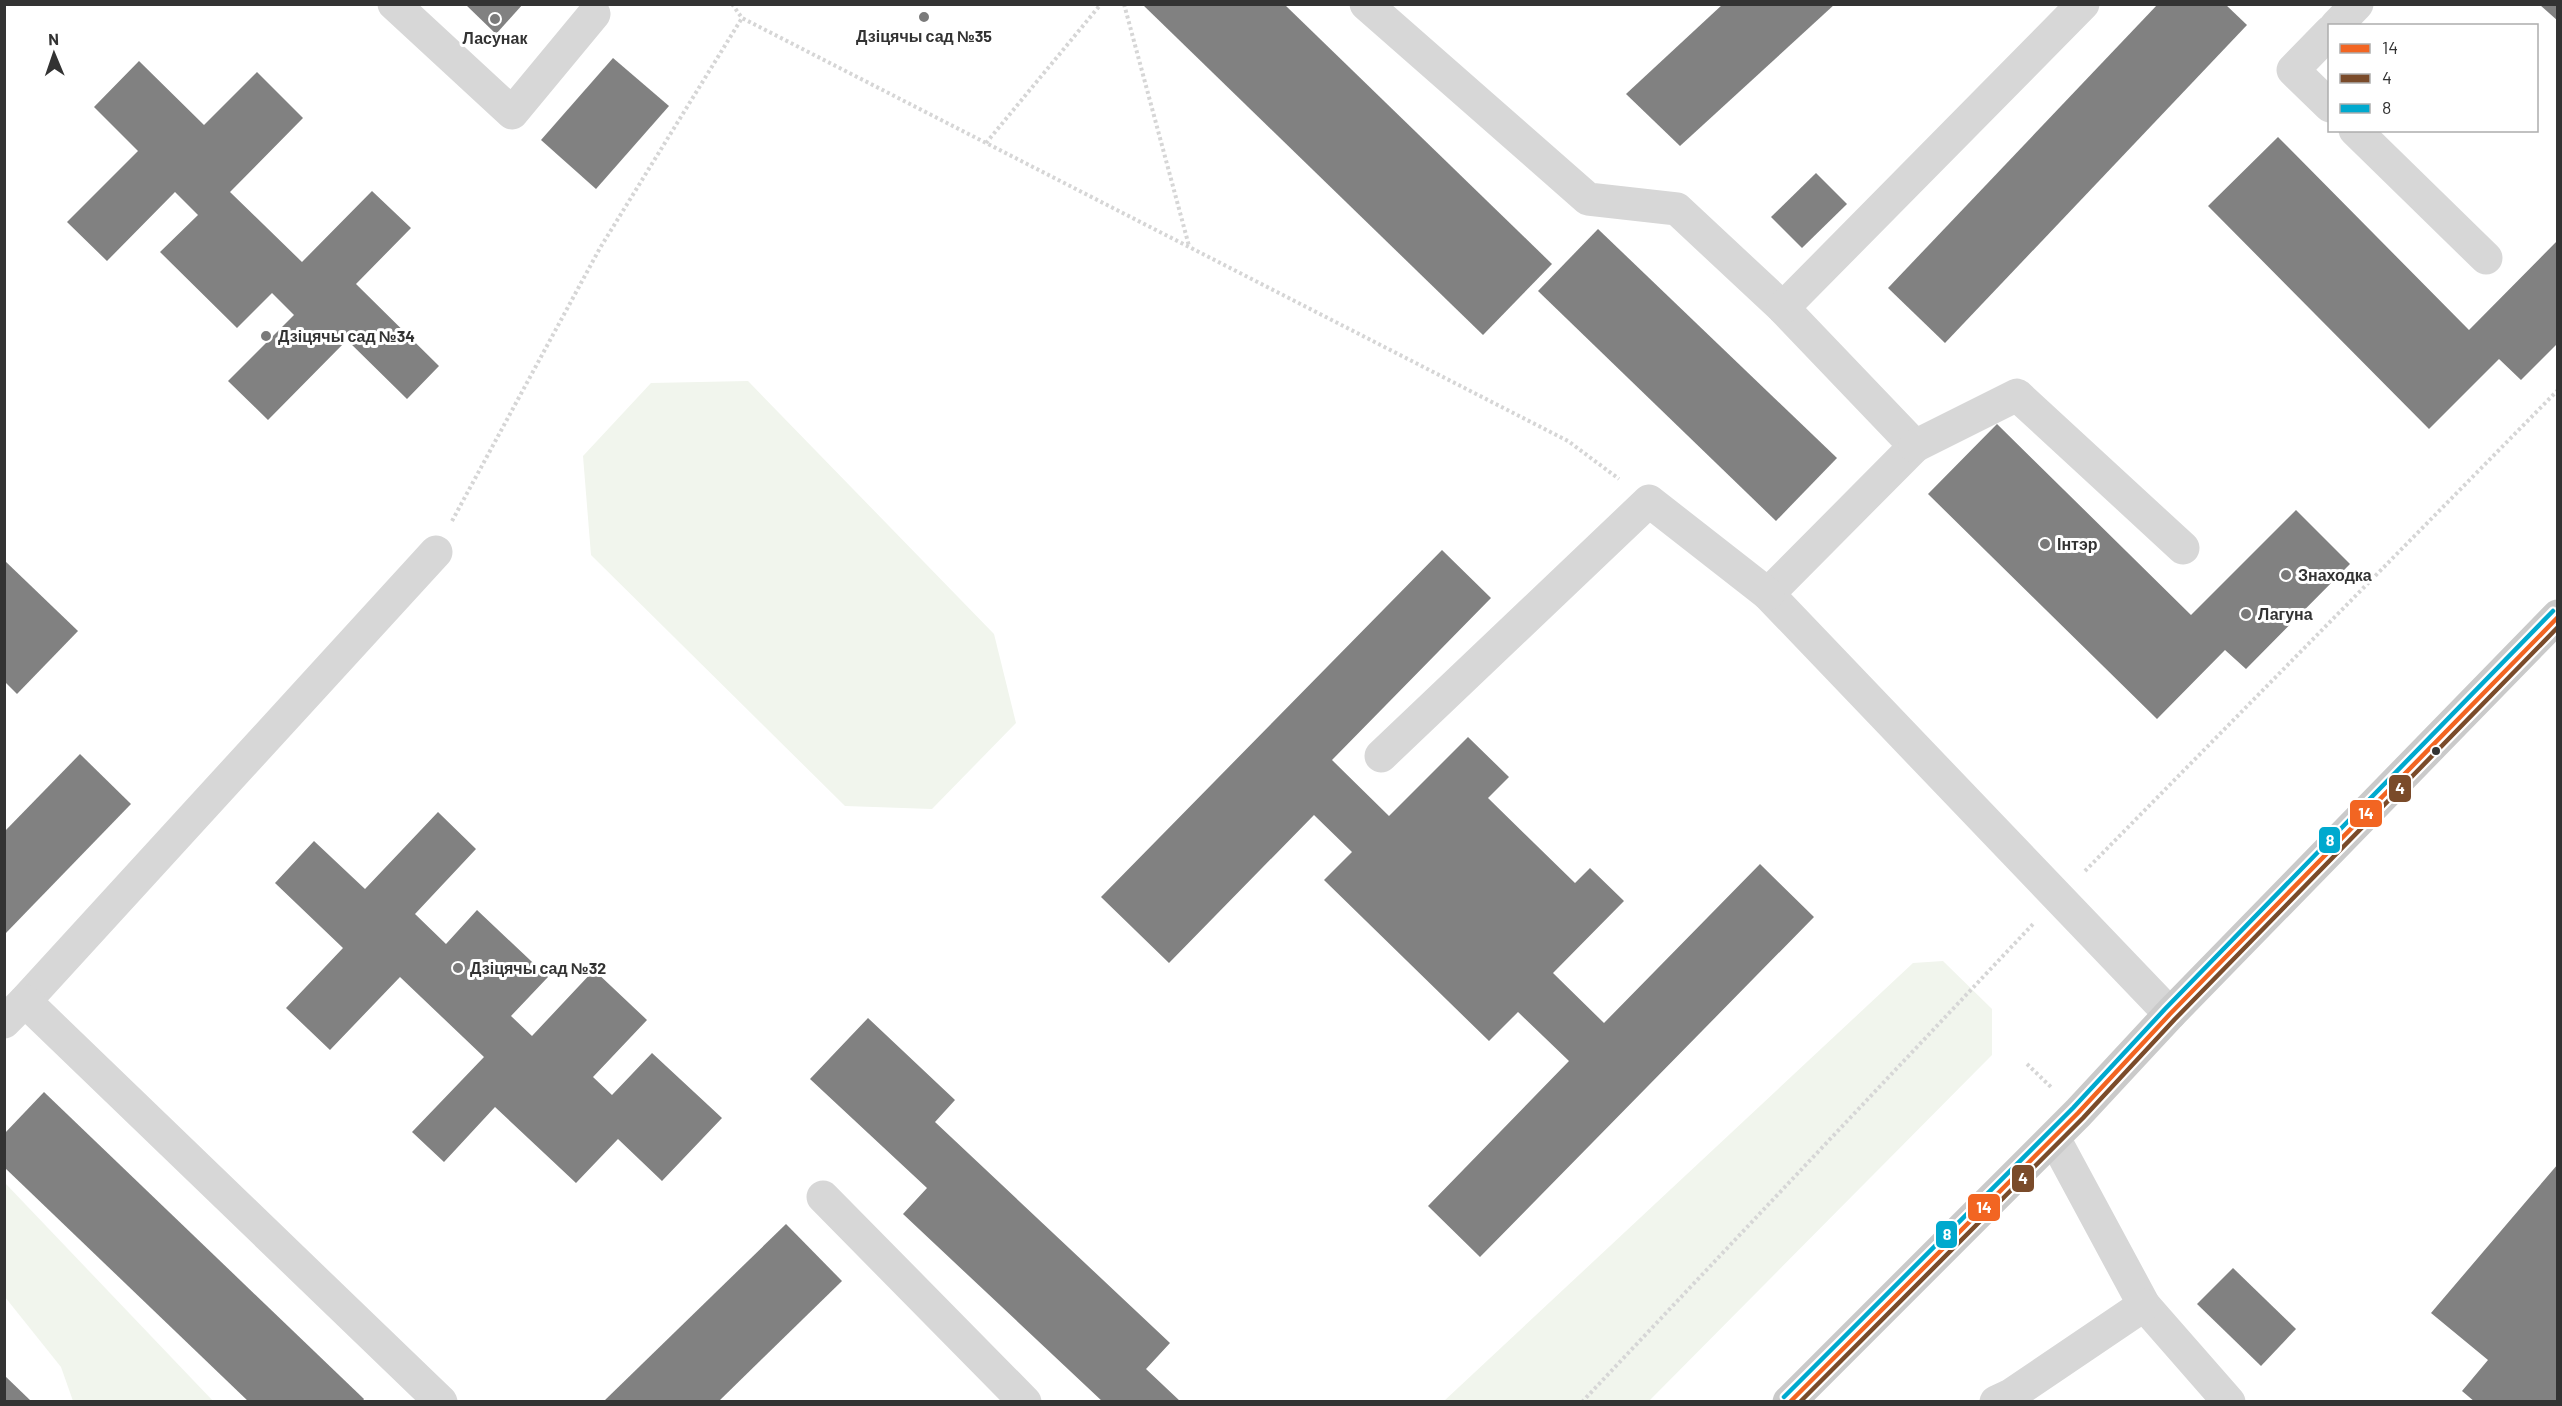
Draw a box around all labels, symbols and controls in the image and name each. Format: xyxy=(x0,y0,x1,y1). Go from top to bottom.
marker: Дзіцячы сад №35 xyxy=(917,10,931,24)
marker: Ласунак xyxy=(488,12,502,26)
north arrow xyxy=(24,24,84,84)
legend xyxy=(2328,24,2538,132)
place label: Дзіцячы сад №35 xyxy=(856,26,992,45)
place label: Ласунак xyxy=(463,28,528,47)
text: N xyxy=(48,29,59,48)
text: 14 xyxy=(2382,36,2398,58)
text: 4 xyxy=(2382,66,2392,88)
text: 8 xyxy=(2382,96,2391,118)
place label: Дзіцячы сад №34 xyxy=(278,326,415,345)
marker: Дзіцячы сад №34 xyxy=(259,329,273,343)
place label: Інтэр xyxy=(2057,534,2098,553)
marker: Інтэр xyxy=(2038,537,2052,551)
place label: Знаходка xyxy=(2298,565,2372,584)
marker: Знаходка xyxy=(2279,568,2293,582)
place label: Лагуна xyxy=(2258,604,2313,623)
marker: Лагуна xyxy=(2239,607,2253,621)
unlabelled marker xyxy=(2430,745,2442,757)
line badge: 4 xyxy=(2388,774,2412,803)
text: 4 xyxy=(2395,778,2405,797)
line badge: 14 xyxy=(2349,799,2383,828)
text: 14 xyxy=(2358,803,2374,822)
line badge: 8 xyxy=(2318,826,2341,854)
text: 8 xyxy=(2326,830,2335,849)
place label: Дзіцячы сад №32 xyxy=(470,958,606,977)
marker: Дзіцячы сад №32 xyxy=(451,961,465,975)
line badge: 4 xyxy=(2011,1164,2035,1193)
text: 4 xyxy=(2018,1168,2028,1187)
line badge: 14 xyxy=(1967,1193,2001,1222)
text: 14 xyxy=(1976,1197,1992,1216)
line badge: 8 xyxy=(1935,1220,1958,1249)
text: 8 xyxy=(1943,1224,1952,1243)

